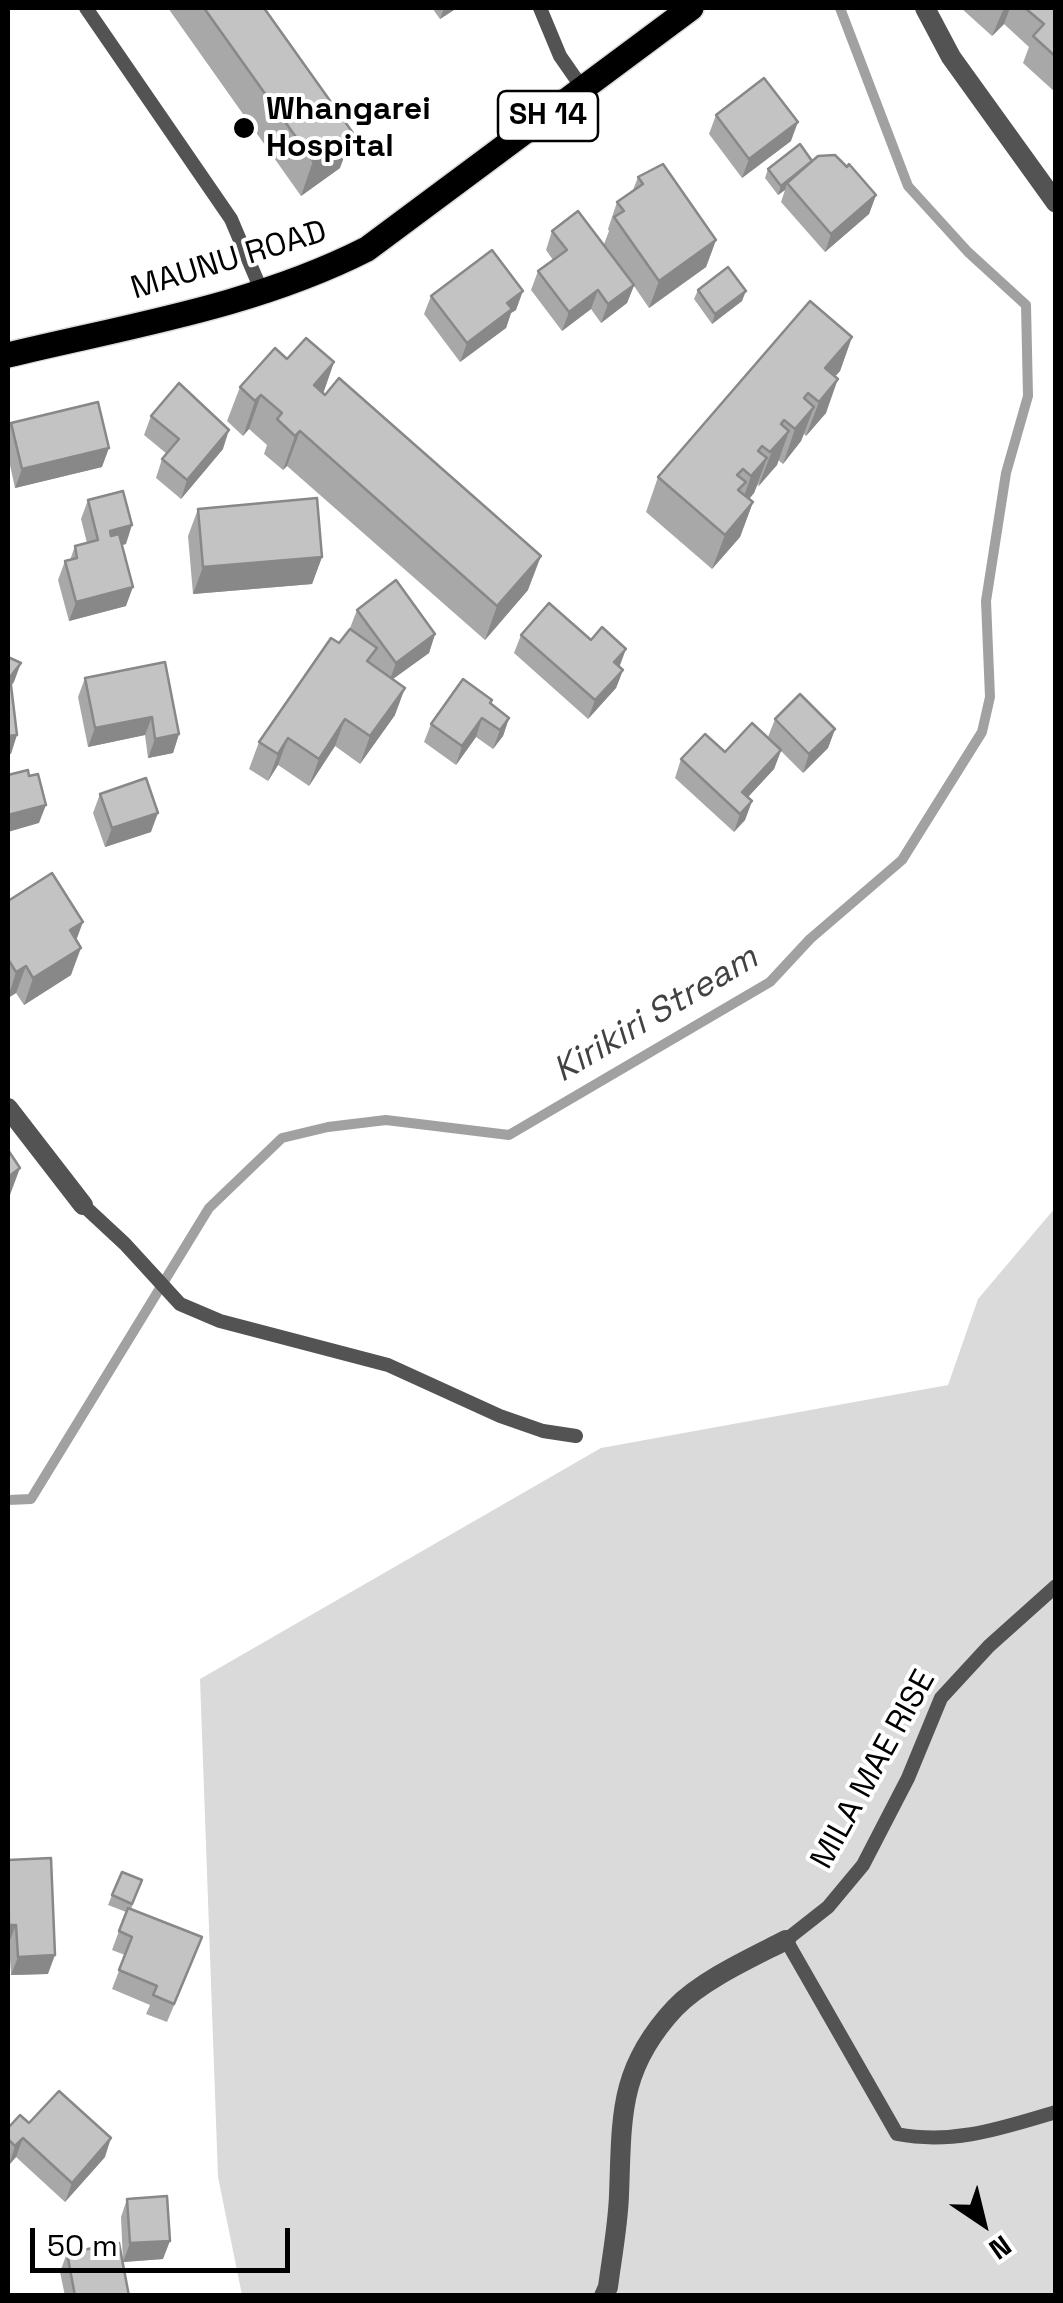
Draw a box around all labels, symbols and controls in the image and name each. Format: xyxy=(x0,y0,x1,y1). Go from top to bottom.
place label: Whangarei Hospital xyxy=(266,91,431,166)
road number: SH 14 xyxy=(498,91,598,141)
marker: Whangarei Hospital xyxy=(231,115,257,141)
street label: MAUNU ROAD xyxy=(127,213,331,309)
water label: Kirikiri Stream xyxy=(546,938,766,1092)
street label: MILA MAE RISE xyxy=(804,1664,944,1876)
north arrow xyxy=(933,2173,1033,2273)
scale bar xyxy=(35,2208,295,2270)
text: 50 m xyxy=(47,2226,118,2265)
text: N xyxy=(982,2227,1018,2268)

